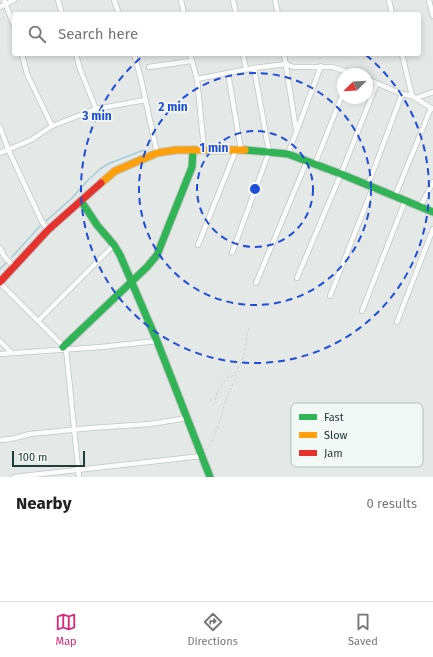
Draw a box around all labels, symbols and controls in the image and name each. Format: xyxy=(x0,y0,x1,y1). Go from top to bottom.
search box xyxy=(12,12,421,56)
icon: search xyxy=(26,23,48,45)
text: Search here xyxy=(58,25,138,43)
north arrow xyxy=(337,68,373,104)
text: 2 min xyxy=(158,100,188,114)
text: 3 min xyxy=(81,109,112,123)
text: 1 min xyxy=(200,141,228,155)
centre of rings xyxy=(248,182,262,196)
legend xyxy=(291,403,423,467)
text: Fast xyxy=(324,411,344,424)
text: Slow xyxy=(324,429,348,442)
text: Jam xyxy=(324,447,343,460)
scale bar xyxy=(12,449,85,468)
text: 100 m xyxy=(18,451,47,464)
text: Nearby xyxy=(16,493,71,514)
text: 0 results xyxy=(366,496,417,511)
tab: Map xyxy=(55,611,77,648)
tab: Directions xyxy=(187,611,238,648)
tab: Saved xyxy=(348,611,378,648)

